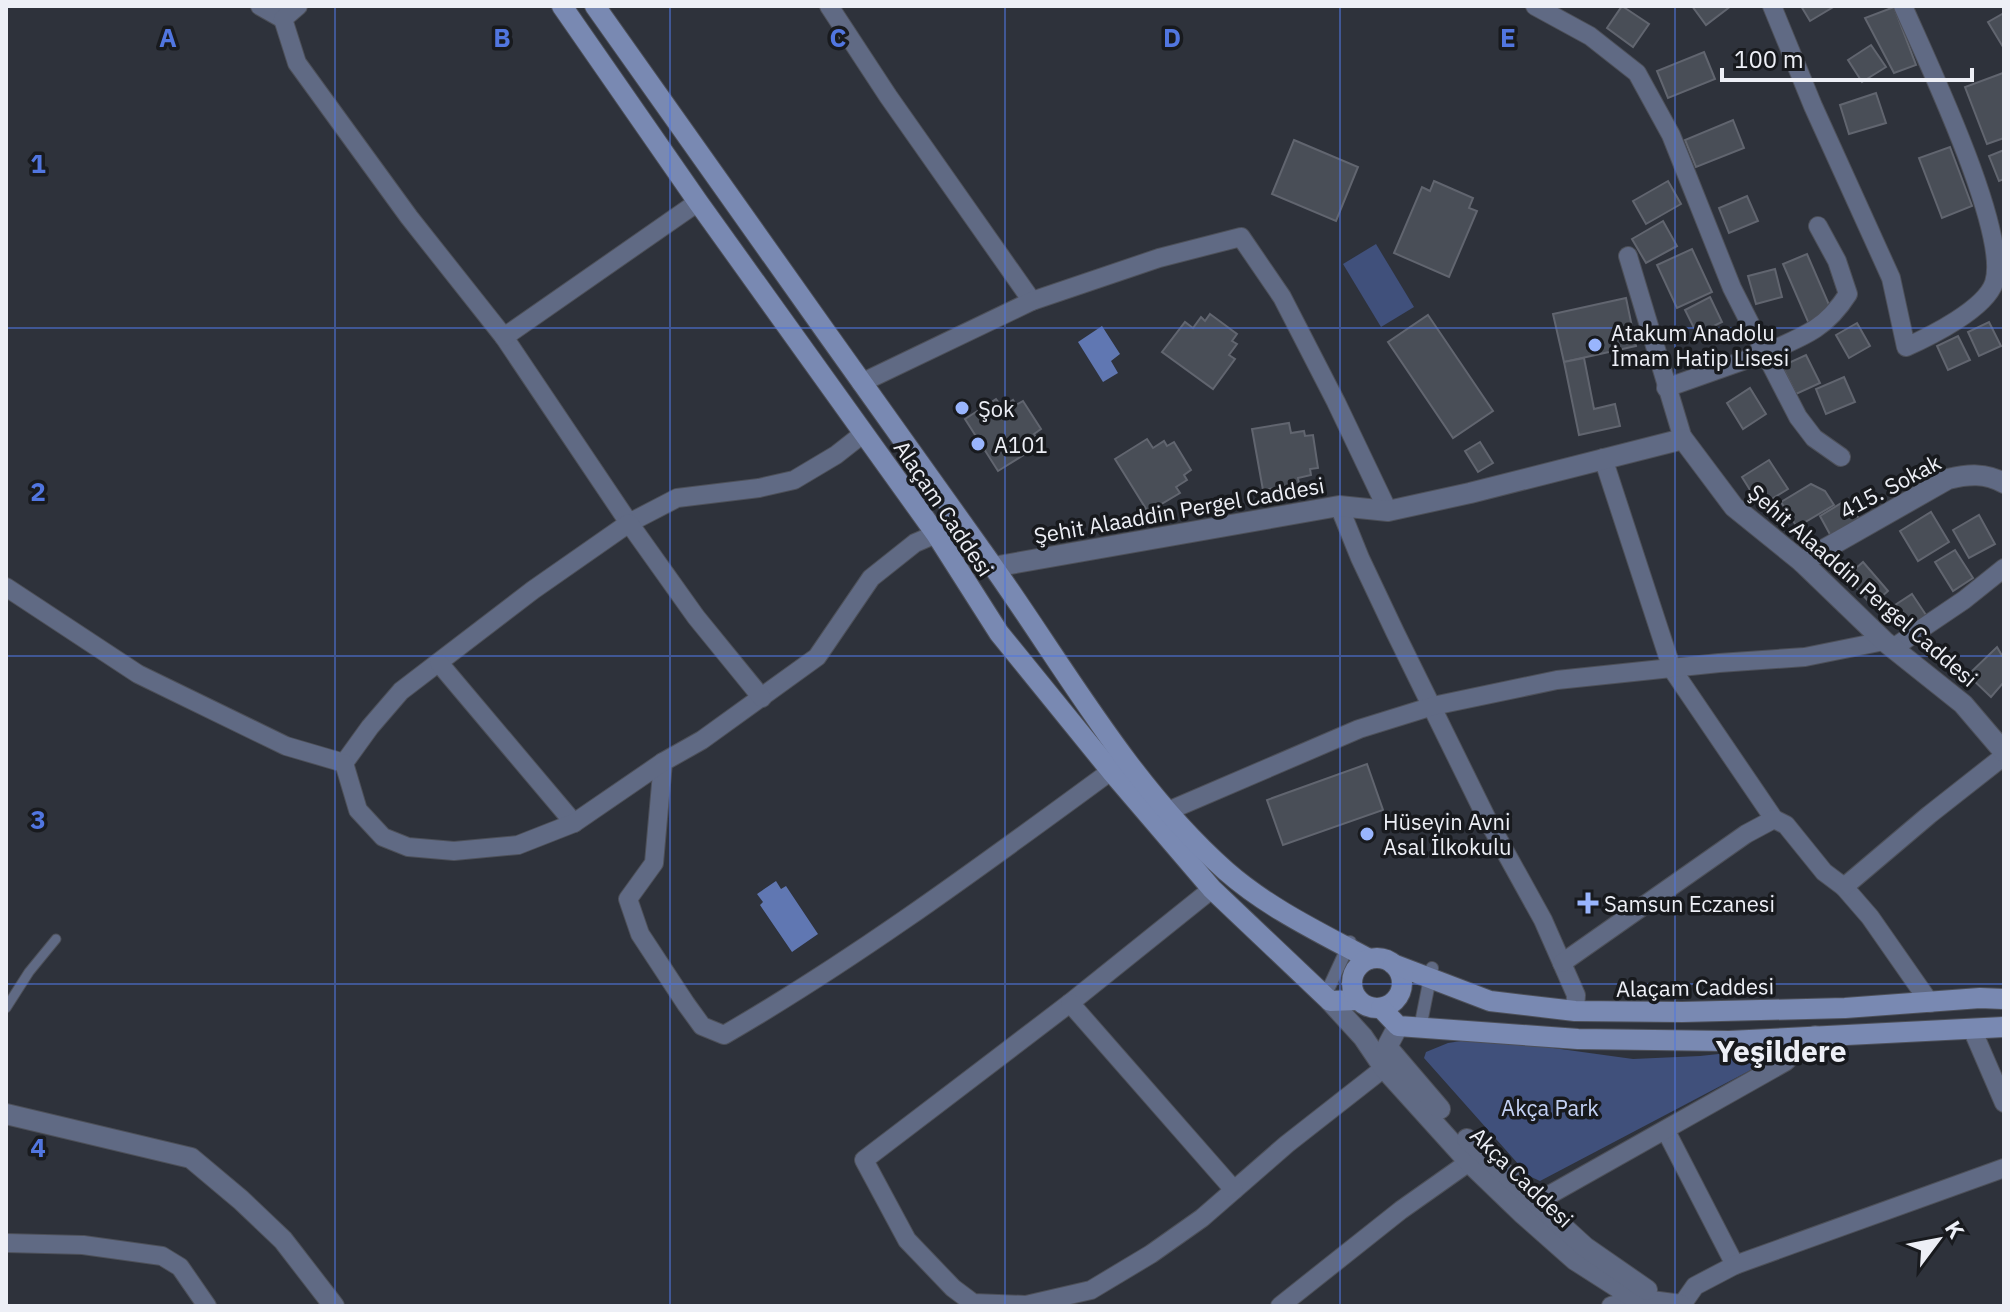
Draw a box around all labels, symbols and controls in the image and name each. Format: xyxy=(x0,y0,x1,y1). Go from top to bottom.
text: A xyxy=(159,20,177,54)
text: B xyxy=(493,20,511,54)
text: C xyxy=(830,20,847,54)
text: D xyxy=(1163,20,1181,54)
text: E xyxy=(1500,20,1516,54)
scale bar xyxy=(1722,32,1972,82)
text: 100 m xyxy=(1734,43,1804,75)
text: 1 xyxy=(30,146,46,180)
place label: Atakum Anadolu İmam Hatip Lisesi xyxy=(1611,318,1789,372)
marker: Atakum Anadolu İmam Hatip Lisesi xyxy=(1586,336,1604,354)
place label: Şok xyxy=(978,394,1015,423)
marker: Şok xyxy=(953,399,971,417)
place label: A101 xyxy=(994,430,1048,459)
street label: Alaçam Caddesi xyxy=(888,434,1000,582)
marker: A101 xyxy=(969,435,987,453)
street label: 415. Sokak xyxy=(1834,447,1946,525)
street label: Şehit Alaaddin Pergel Caddesi xyxy=(1031,470,1327,550)
text: 2 xyxy=(30,474,46,508)
street label: Şehit Alaaddin Pergel Caddesi xyxy=(1742,477,1984,693)
text: 3 xyxy=(30,802,46,836)
place label: Hüseyin Avni Asal İlkokulu xyxy=(1383,807,1511,861)
marker: Hüseyin Avni Asal İlkokulu xyxy=(1358,825,1376,843)
place label: Samsun Eczanesi xyxy=(1604,889,1775,918)
marker: Samsun Eczanesi xyxy=(1579,894,1597,912)
street label: Alaçam Caddesi xyxy=(1616,971,1774,1003)
district label: Yeşildere xyxy=(1715,1031,1847,1070)
park label: Akça Park xyxy=(1501,1093,1599,1122)
street label: Akça Caddesi xyxy=(1464,1121,1580,1233)
text: 4 xyxy=(30,1130,46,1164)
north arrow xyxy=(1898,1200,1978,1280)
text: K xyxy=(1939,1215,1972,1244)

